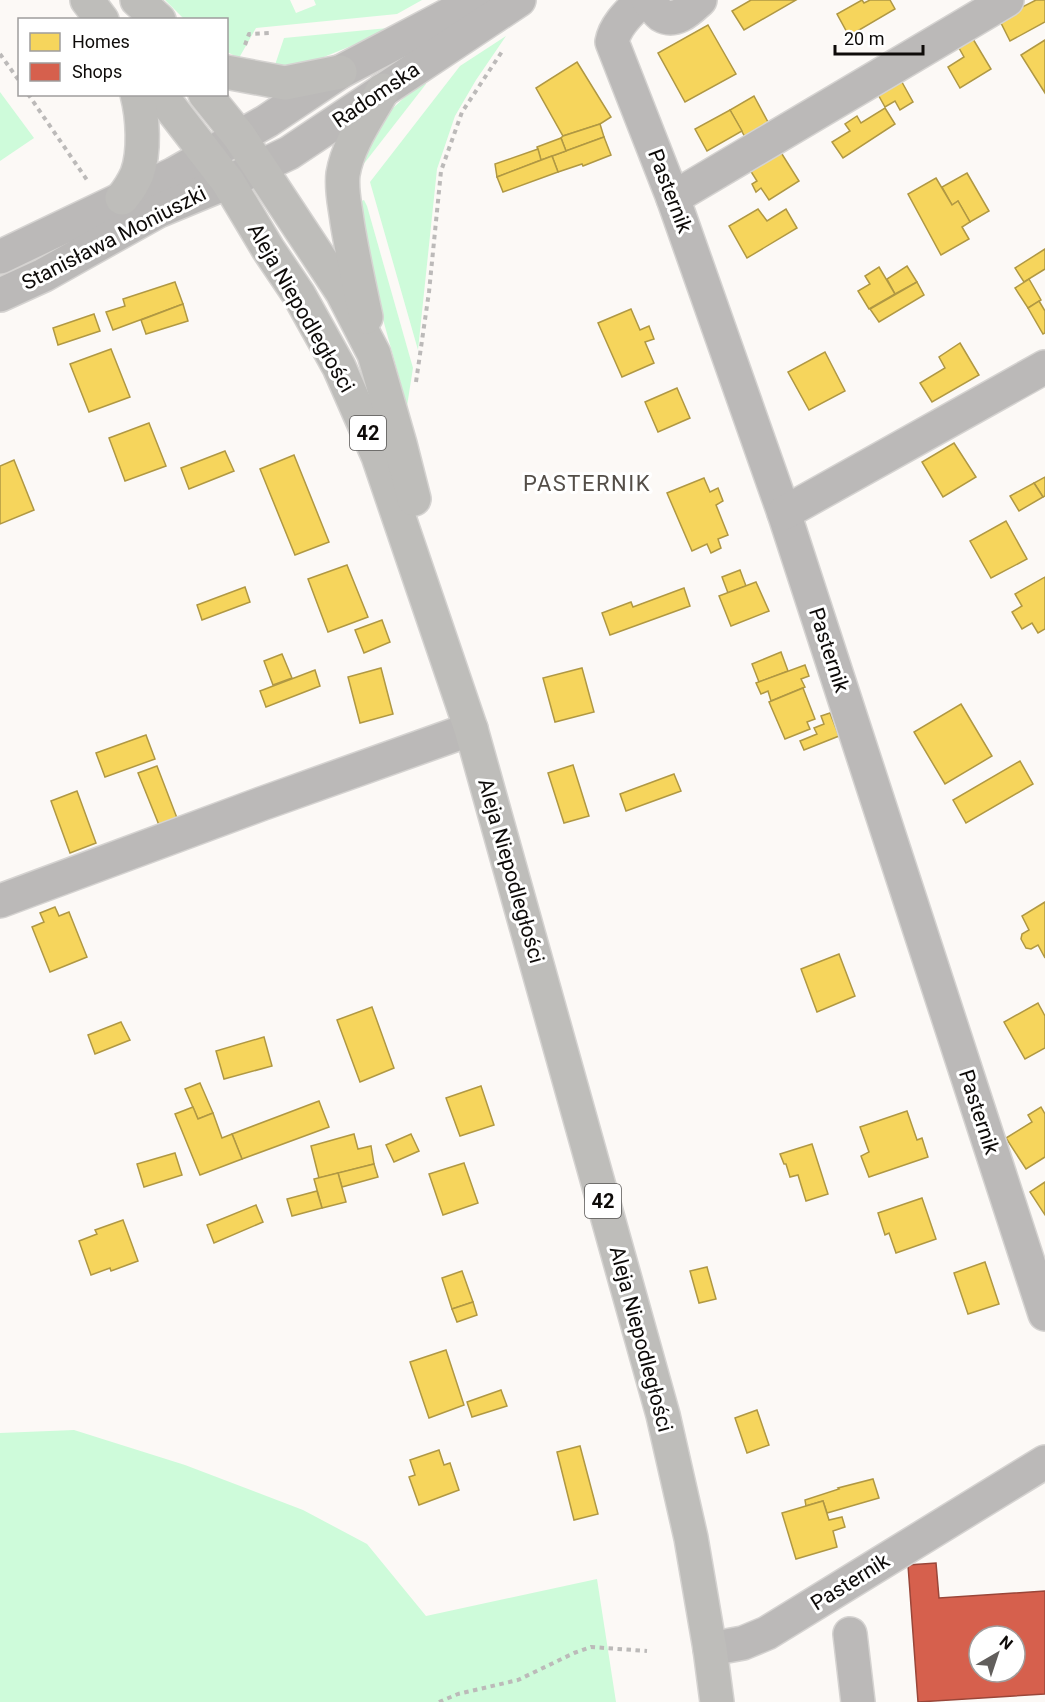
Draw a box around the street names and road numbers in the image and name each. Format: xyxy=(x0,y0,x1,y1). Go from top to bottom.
street label: Radomska xyxy=(328,57,424,133)
street label: Pasternik xyxy=(643,146,697,237)
street label: Stanisława Moniuszki xyxy=(18,181,210,295)
street label: Aleja Niepodległości xyxy=(243,219,359,397)
road number: 42 xyxy=(350,416,386,450)
street label: Pasternik xyxy=(804,605,854,696)
street label: Aleja Niepodległości xyxy=(473,776,549,966)
street label: Pasternik xyxy=(954,1067,1004,1158)
road number: 42 xyxy=(585,1184,621,1218)
street label: Aleja Niepodległości xyxy=(605,1244,677,1434)
street label: Pasternik xyxy=(806,1548,894,1615)

